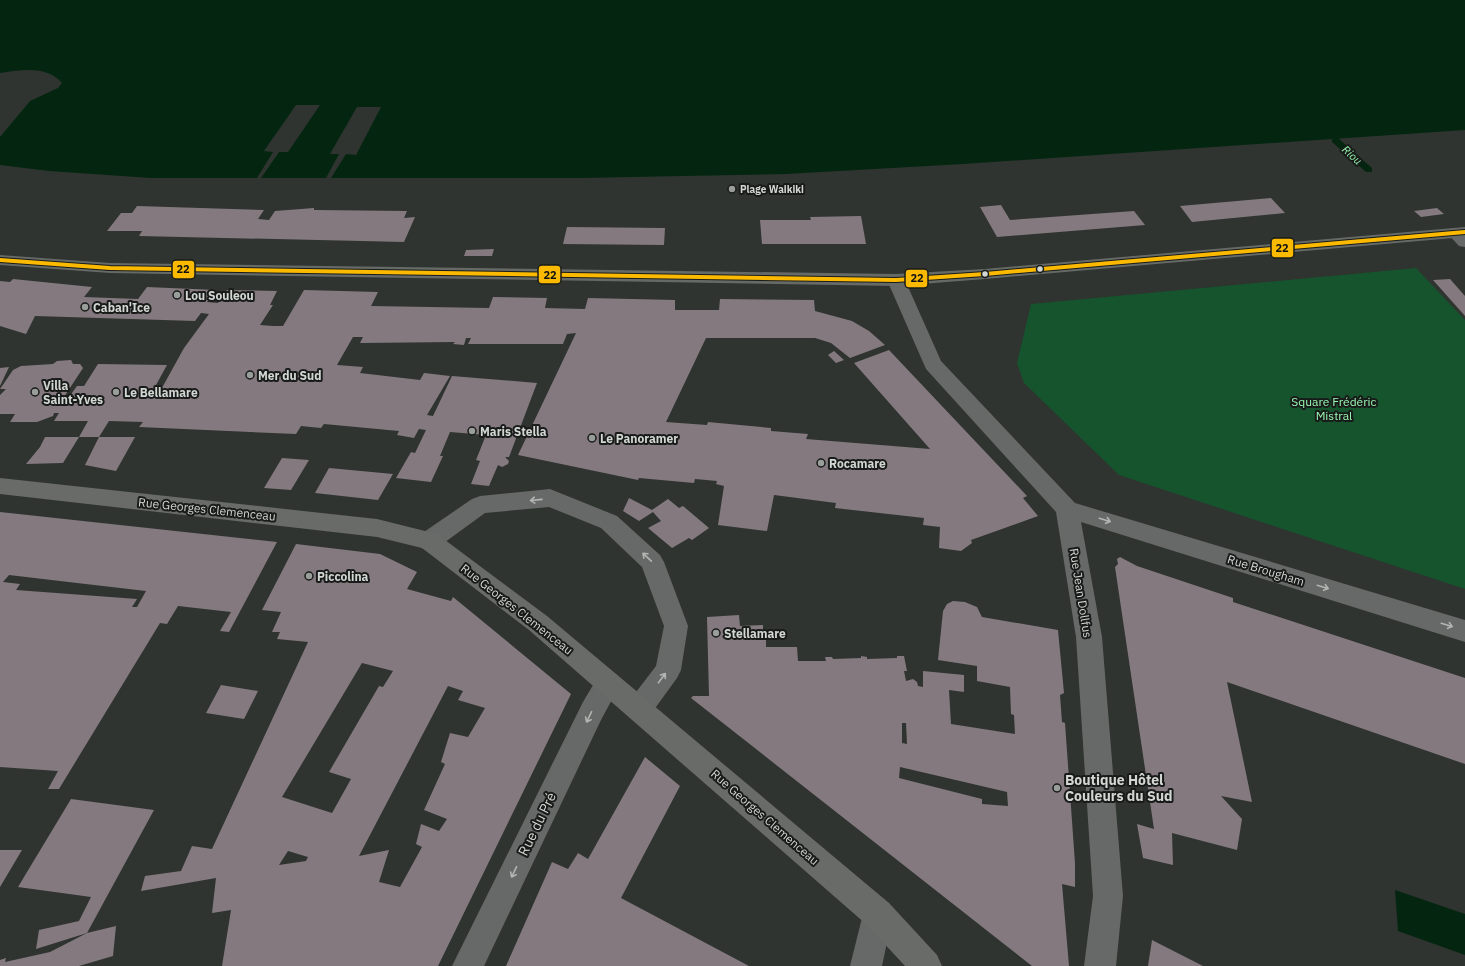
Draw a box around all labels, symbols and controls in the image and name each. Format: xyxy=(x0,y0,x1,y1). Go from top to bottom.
water label: Riou xyxy=(1339,142,1365,168)
place label: Plage Waikiki xyxy=(740,183,804,196)
marker: Plage Waikiki xyxy=(727,184,737,194)
line badge: 22 xyxy=(1271,238,1294,258)
text: 22 xyxy=(1275,241,1289,255)
line badge: 22 xyxy=(172,260,195,279)
text: 22 xyxy=(176,262,190,276)
unlabelled marker xyxy=(1035,264,1045,274)
line badge: 22 xyxy=(538,265,561,284)
text: 22 xyxy=(543,268,557,282)
line badge: 22 xyxy=(905,269,928,288)
unlabelled marker xyxy=(980,269,990,279)
text: 22 xyxy=(910,271,924,285)
place label: Lou Souleou xyxy=(185,288,254,303)
marker: Lou Souleou xyxy=(172,290,182,300)
place label: Caban'Ice xyxy=(93,300,150,315)
marker: Caban'Ice xyxy=(80,302,90,312)
place label: Mer du Sud xyxy=(258,368,321,383)
marker: Mer du Sud xyxy=(245,370,255,380)
place label: Villa Saint-Yves xyxy=(43,378,103,407)
place label: Le Bellamare xyxy=(124,385,198,400)
marker: Villa Saint-Yves xyxy=(30,387,40,397)
marker: Le Bellamare xyxy=(111,387,121,397)
park label: Square Frédéric Mistral xyxy=(1291,394,1377,423)
place label: Maris Stella xyxy=(480,424,547,439)
marker: Maris Stella xyxy=(467,426,477,436)
place label: Le Panoramer xyxy=(600,431,678,446)
marker: Le Panoramer xyxy=(587,433,597,443)
place label: Rocamare xyxy=(829,456,886,471)
marker: Rocamare xyxy=(816,458,826,468)
street label: Rue Georges Clemenceau xyxy=(138,494,276,524)
one-way arrow xyxy=(530,496,543,504)
one-way arrow xyxy=(1098,517,1111,524)
street label: Rue Jean Dollfus xyxy=(1067,547,1096,639)
street label: Rue Brougham xyxy=(1226,551,1306,589)
one-way arrow xyxy=(643,553,653,562)
street label: Rue Georges Clemenceau xyxy=(458,561,576,657)
place label: Piccolina xyxy=(317,569,369,584)
marker: Piccolina xyxy=(304,571,314,581)
one-way arrow xyxy=(1316,584,1329,591)
one-way arrow xyxy=(1441,622,1453,630)
place label: Stellamare xyxy=(724,626,786,641)
marker: Stellamare xyxy=(711,628,721,638)
one-way arrow xyxy=(658,673,666,684)
one-way arrow xyxy=(585,711,592,723)
street label: Rue Georges Clemenceau xyxy=(708,766,822,868)
place label: Boutique Hôtel Couleurs du Sud xyxy=(1065,771,1173,805)
marker: Boutique Hôtel Couleurs du Sud xyxy=(1052,783,1062,793)
street label: Rue du Pré xyxy=(514,789,560,859)
one-way arrow xyxy=(510,865,517,877)

